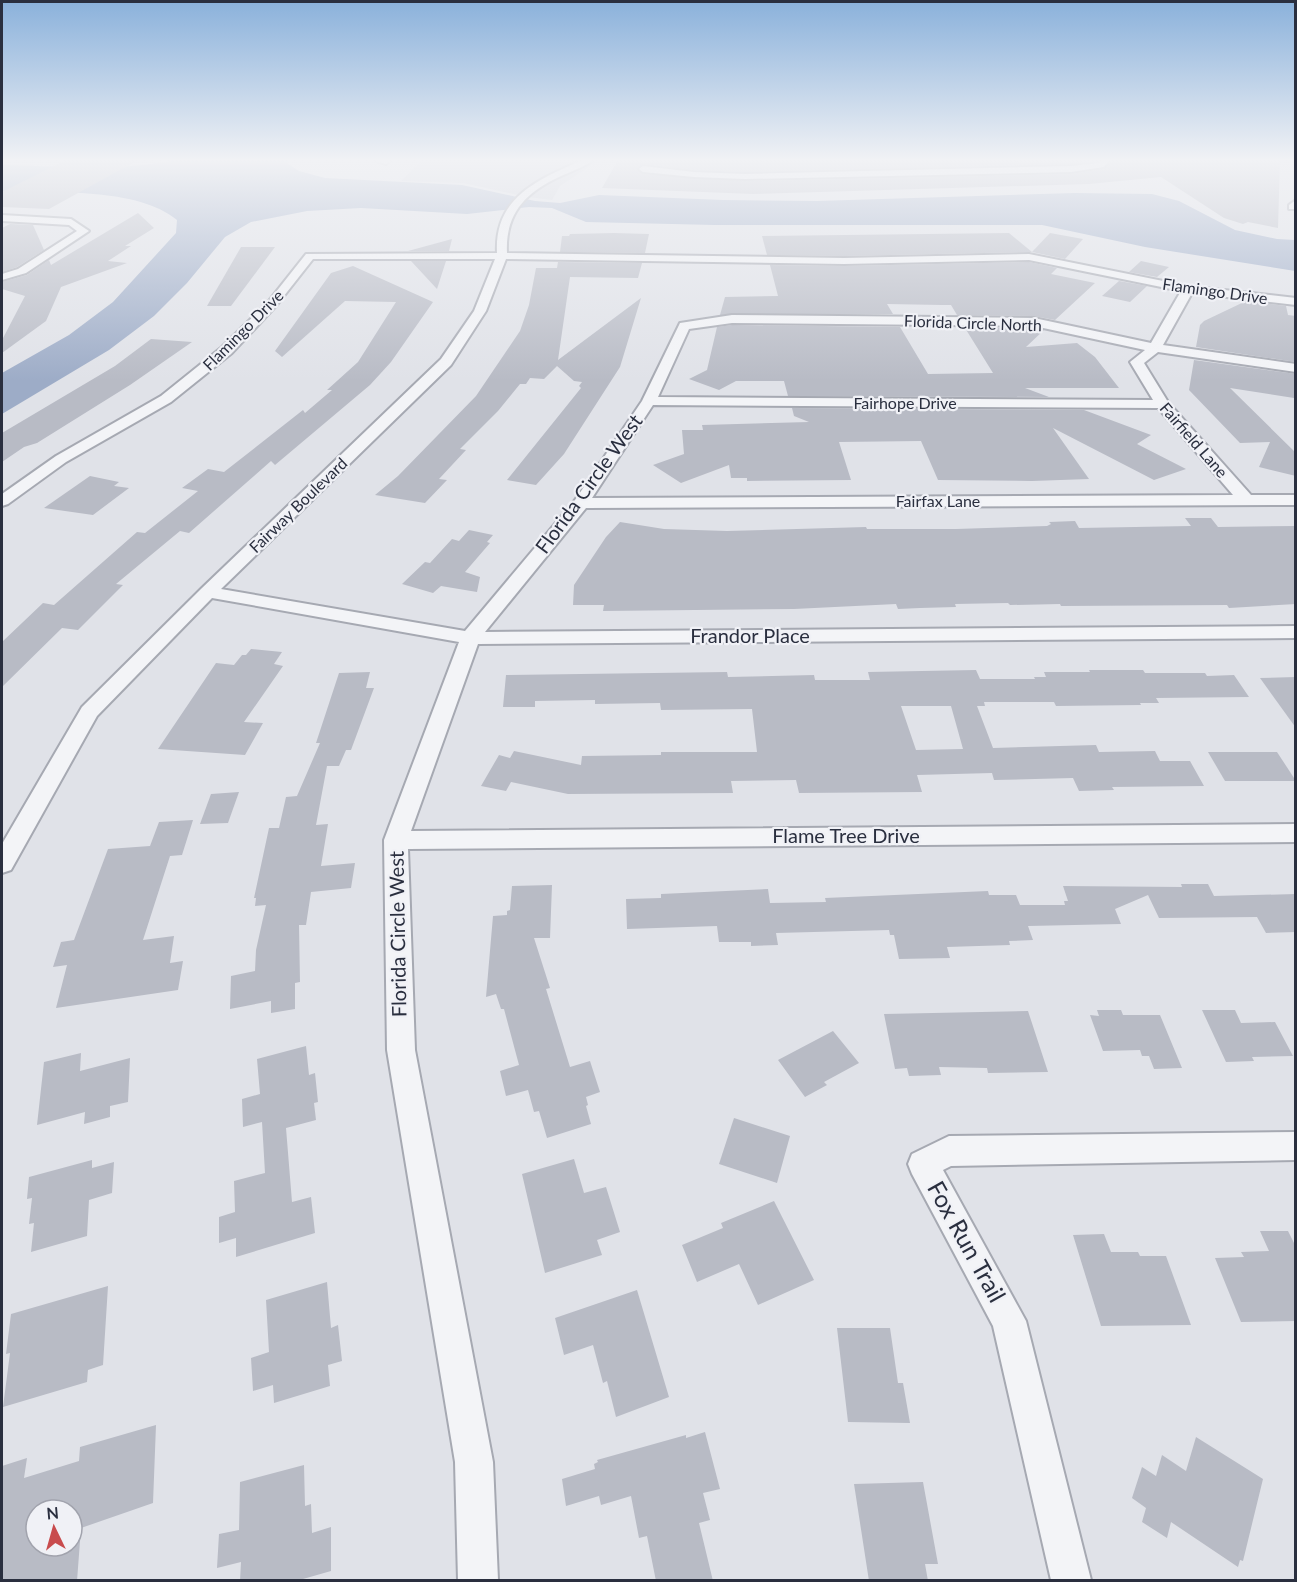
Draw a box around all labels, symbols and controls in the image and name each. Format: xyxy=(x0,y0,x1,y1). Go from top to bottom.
street label: Flamingo Drive xyxy=(1161,274,1269,307)
street label: Flamingo Drive xyxy=(198,285,287,374)
street label: Florida Circle North xyxy=(904,311,1042,334)
street label: Fairhope Drive xyxy=(853,393,957,412)
street label: Fairfield Lane xyxy=(1157,398,1232,481)
street label: Florida Circle West xyxy=(530,409,647,558)
street label: Fairway Boulevard xyxy=(245,453,350,556)
street label: Fairfax Lane xyxy=(896,491,980,510)
street label: Frandor Place xyxy=(690,623,810,647)
street label: Flame Tree Drive xyxy=(772,823,920,847)
street label: Florida Circle West xyxy=(384,851,410,1017)
street label: Fox Run Trail xyxy=(922,1176,1012,1307)
north arrow xyxy=(24,1498,84,1558)
text: N xyxy=(46,1503,60,1523)

